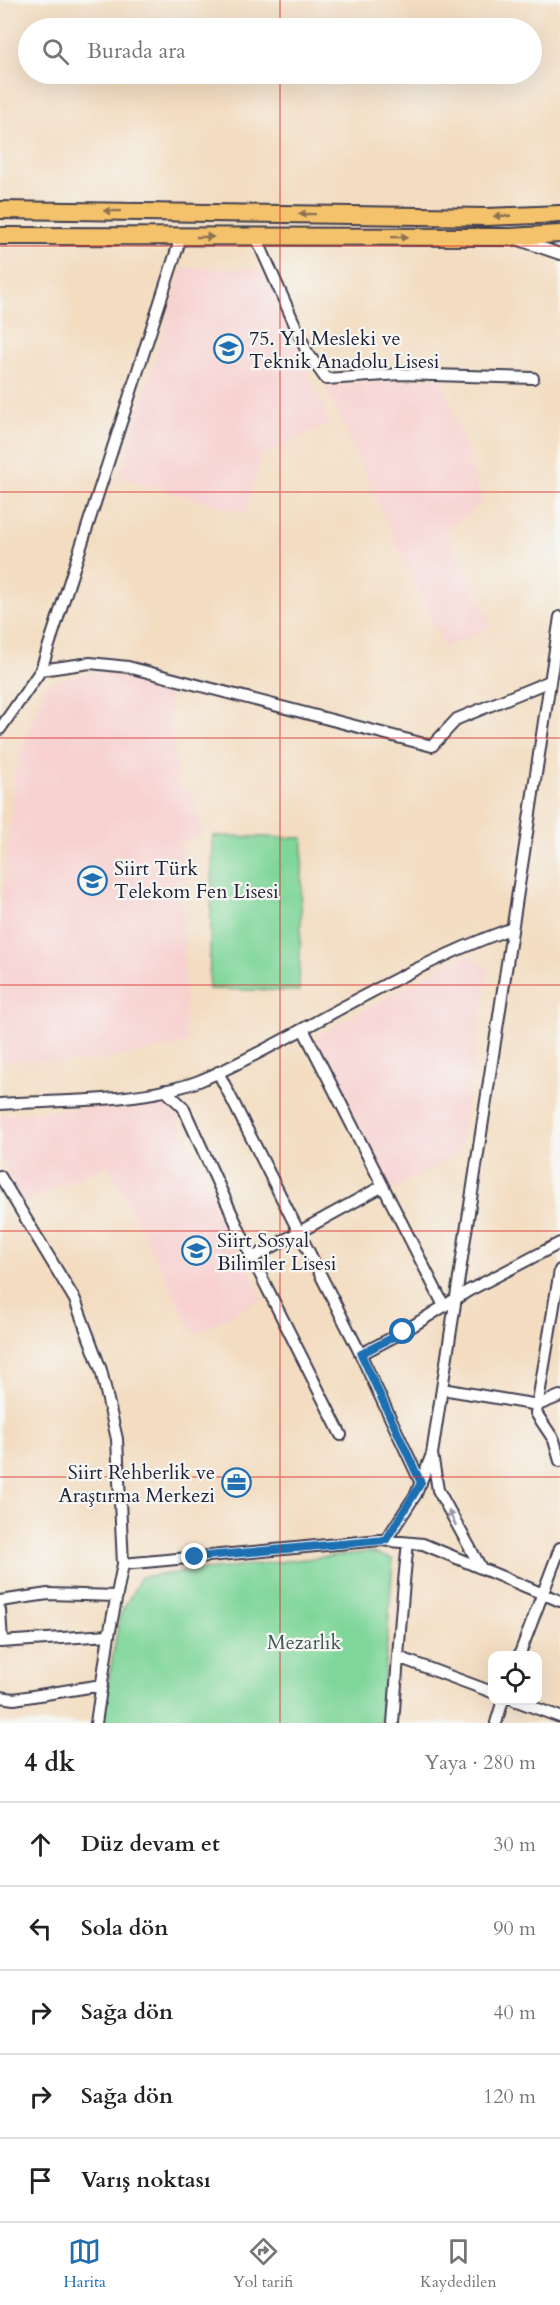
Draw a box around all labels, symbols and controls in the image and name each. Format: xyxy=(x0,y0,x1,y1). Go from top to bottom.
search box xyxy=(18,18,542,84)
icon: search xyxy=(39,35,72,68)
text: Burada ara xyxy=(87,36,186,66)
one-way arrow xyxy=(102,206,121,216)
one-way arrow xyxy=(297,209,316,219)
one-way arrow xyxy=(492,212,511,221)
one-way arrow xyxy=(196,232,215,242)
one-way arrow xyxy=(391,232,410,242)
place label: 75. Yıl Mesleki ve Teknik Anadolu Lisesi xyxy=(249,325,440,375)
school or university icon: 75. Yıl Mesleki ve Teknik Anadolu Lisesi xyxy=(212,333,244,365)
place label: Siirt Türk Telekom Fen Lisesi xyxy=(114,855,279,905)
school or university icon: Siirt Türk Telekom Fen Lisesi xyxy=(77,864,109,896)
place label: Siirt Sosyal Bilimler Lisesi xyxy=(217,1227,337,1277)
school or university icon: Siirt Sosyal Bilimler Lisesi xyxy=(180,1235,212,1267)
route start xyxy=(389,1318,415,1344)
place label: Siirt Rehberlik ve Araştırma Merkezi xyxy=(58,1459,215,1509)
office icon: Siirt Rehberlik ve Araştırma Merkezi xyxy=(220,1467,252,1499)
one-way arrow xyxy=(447,1509,457,1526)
route end xyxy=(181,1543,207,1569)
park label: Mezarlık xyxy=(267,1629,341,1656)
map controls xyxy=(488,1651,542,1705)
button: locate xyxy=(488,1651,542,1705)
text: 4 dk xyxy=(24,1745,75,1780)
text: Yaya · 280 m xyxy=(424,1749,536,1776)
icon: ahead xyxy=(24,1828,57,1861)
text: Düz devam et xyxy=(81,1829,220,1859)
text: 30 m xyxy=(493,1831,536,1858)
icon: left xyxy=(24,1912,57,1945)
text: Sola dön xyxy=(81,1913,168,1943)
text: 90 m xyxy=(493,1915,536,1942)
icon: right xyxy=(24,1996,57,2029)
text: Sağa dön xyxy=(81,1997,173,2027)
text: 40 m xyxy=(493,1999,536,2026)
icon: right xyxy=(24,2080,57,2113)
text: Sağa dön xyxy=(81,2081,173,2111)
text: 120 m xyxy=(483,2083,536,2110)
icon: arrive xyxy=(24,2164,57,2197)
text: Varış noktası xyxy=(81,2165,211,2195)
tab: Harita xyxy=(63,2235,106,2293)
tab: Yol tarifi xyxy=(233,2235,293,2293)
tab: Kaydedilen xyxy=(420,2235,497,2293)

